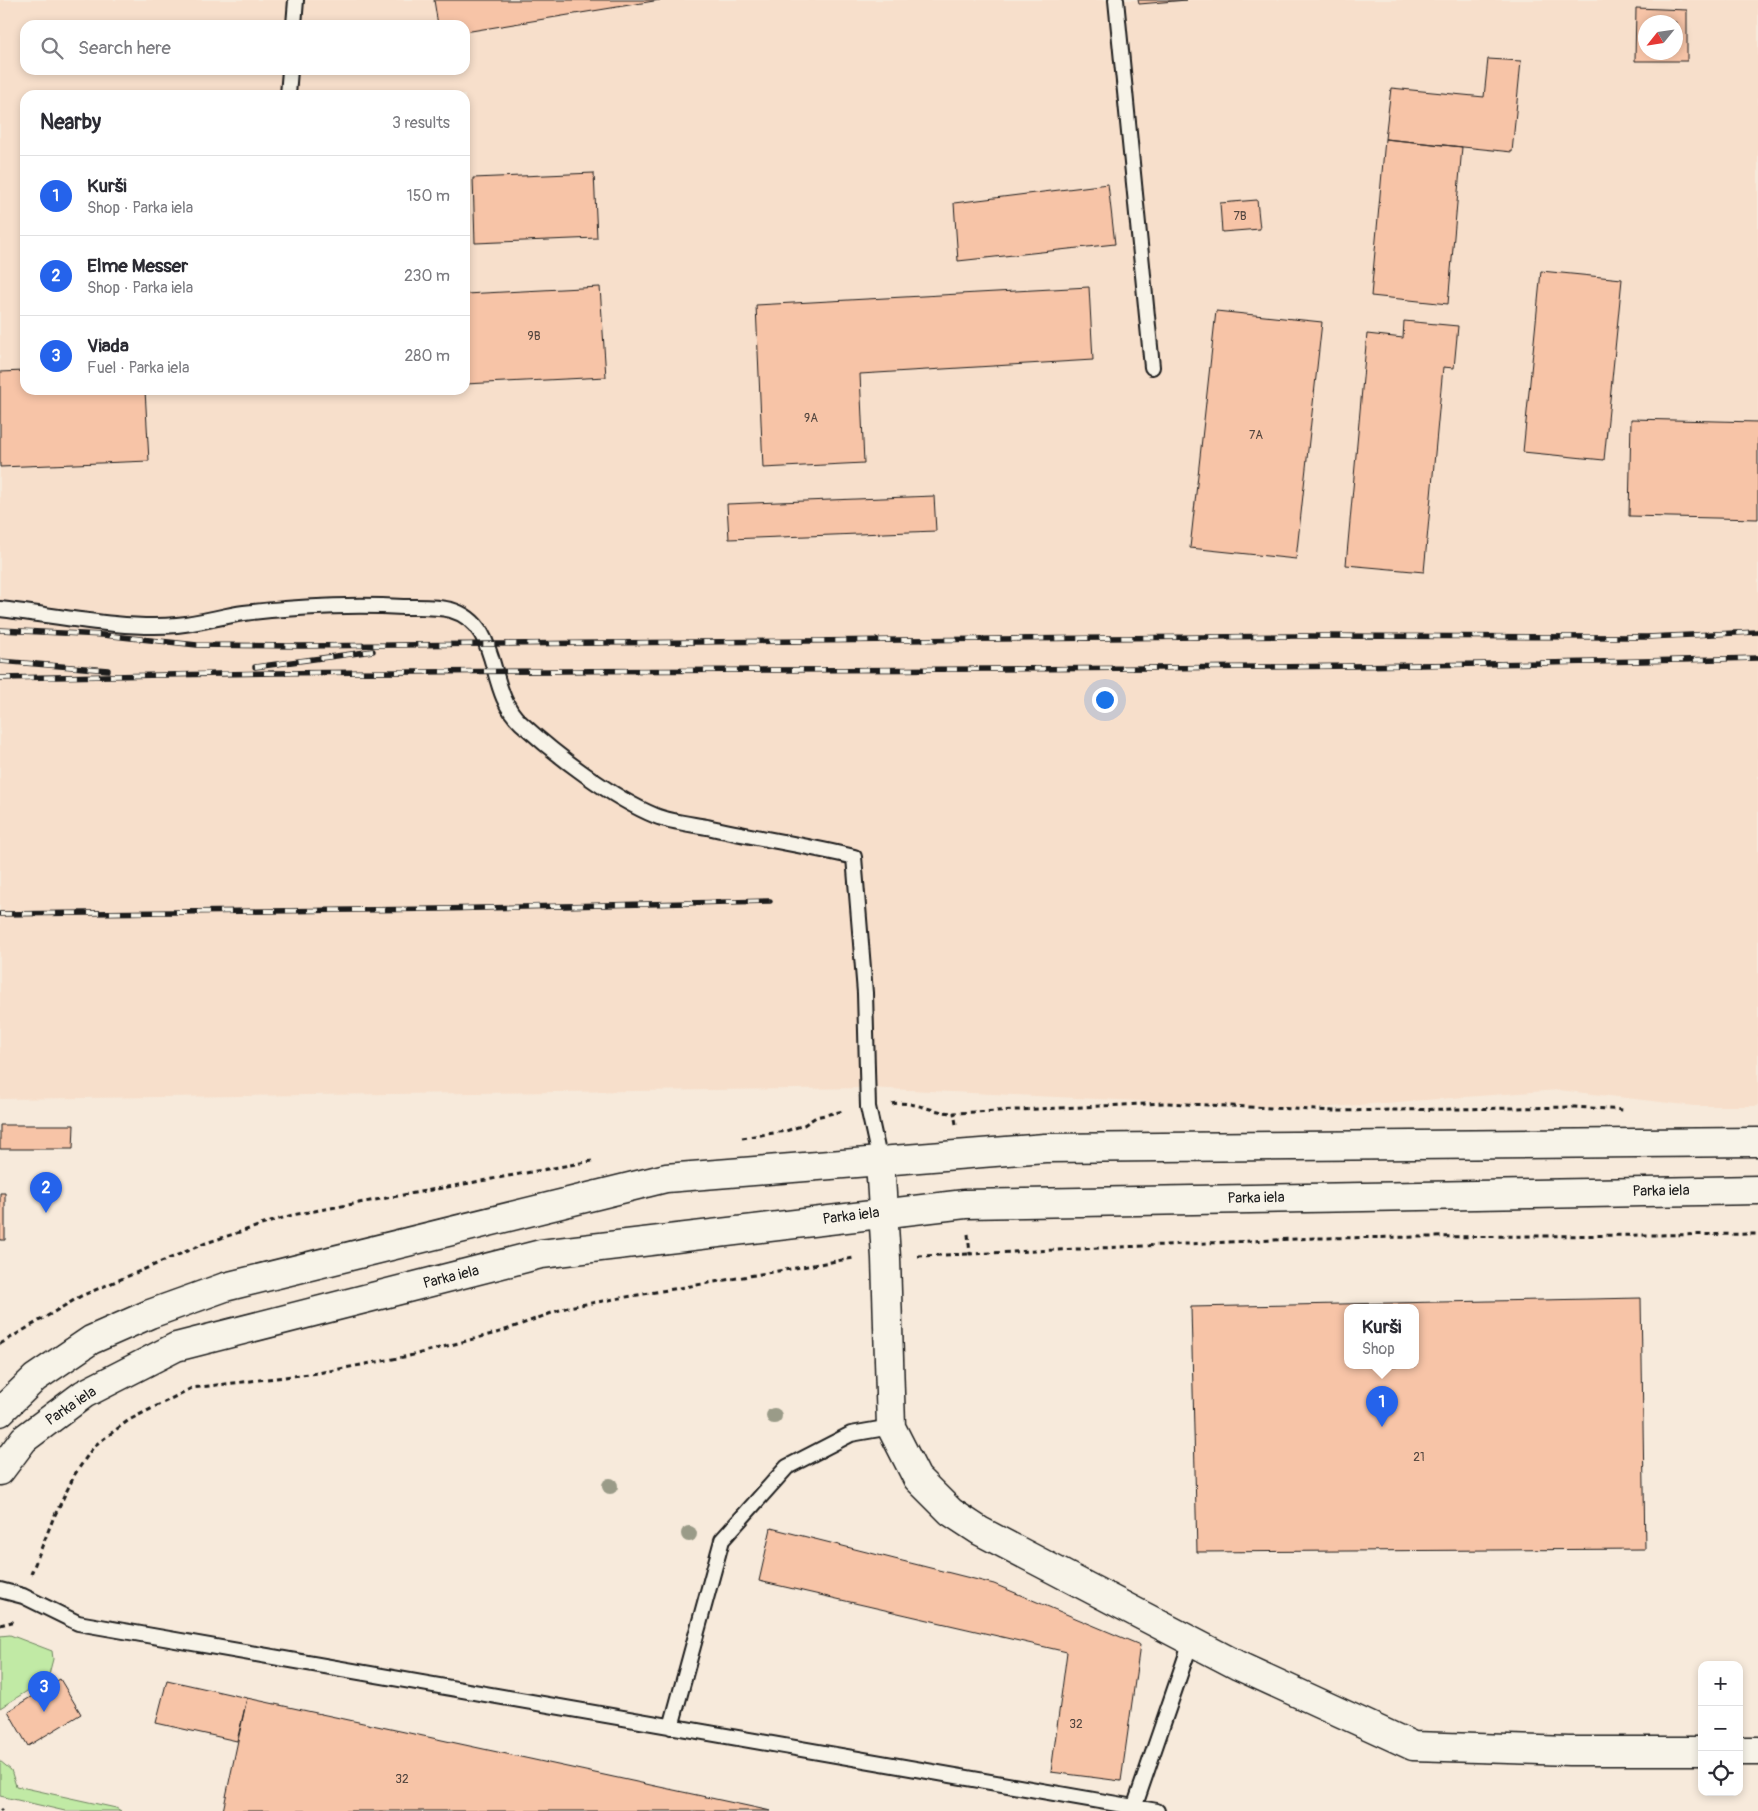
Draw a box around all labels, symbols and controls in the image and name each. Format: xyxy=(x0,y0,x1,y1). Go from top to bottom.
north arrow xyxy=(1638,15,1683,60)
search box xyxy=(20,20,470,75)
icon: search xyxy=(38,34,66,62)
text: Search here xyxy=(78,36,171,60)
text: Nearby xyxy=(40,109,101,136)
text: 3 results xyxy=(392,113,450,133)
text: Kurši xyxy=(87,174,127,198)
text: 1 xyxy=(53,186,59,206)
text: 150 m xyxy=(406,186,450,206)
text: Shop · Parka iela xyxy=(87,198,193,218)
house number: 7B xyxy=(1233,209,1247,224)
text: Elme Messer xyxy=(87,254,188,278)
text: 2 xyxy=(52,266,60,286)
text: 230 m xyxy=(404,266,450,286)
text: Shop · Parka iela xyxy=(87,278,193,298)
house number: 9B xyxy=(528,329,541,344)
text: Viada xyxy=(87,334,129,358)
text: 3 xyxy=(52,346,60,366)
text: 280 m xyxy=(404,346,450,366)
text: Fuel · Parka iela xyxy=(87,358,189,378)
house number: 9A xyxy=(804,411,818,426)
house number: 7A xyxy=(1249,428,1263,443)
your location xyxy=(1092,687,1118,713)
pin: 2 xyxy=(30,1172,62,1213)
street label: Parka iela xyxy=(1632,1181,1690,1201)
street label: Parka iela xyxy=(1227,1188,1285,1208)
street label: Parka iela xyxy=(822,1203,881,1229)
street label: Parka iela xyxy=(421,1261,481,1293)
popup xyxy=(1344,1304,1419,1369)
text: Kurši xyxy=(1362,1315,1401,1339)
text: Shop xyxy=(1362,1339,1395,1359)
street label: Parka iela xyxy=(42,1382,100,1430)
pin: 1 xyxy=(1366,1386,1398,1427)
house number: 21 xyxy=(1413,1450,1425,1465)
map controls xyxy=(1698,1661,1743,1796)
button: + xyxy=(1698,1661,1743,1706)
pin: 3 xyxy=(28,1671,60,1712)
button: − xyxy=(1698,1706,1743,1751)
house number: 32 xyxy=(1069,1717,1083,1732)
button: locate xyxy=(1698,1751,1743,1796)
house number: 32 xyxy=(395,1772,409,1787)

